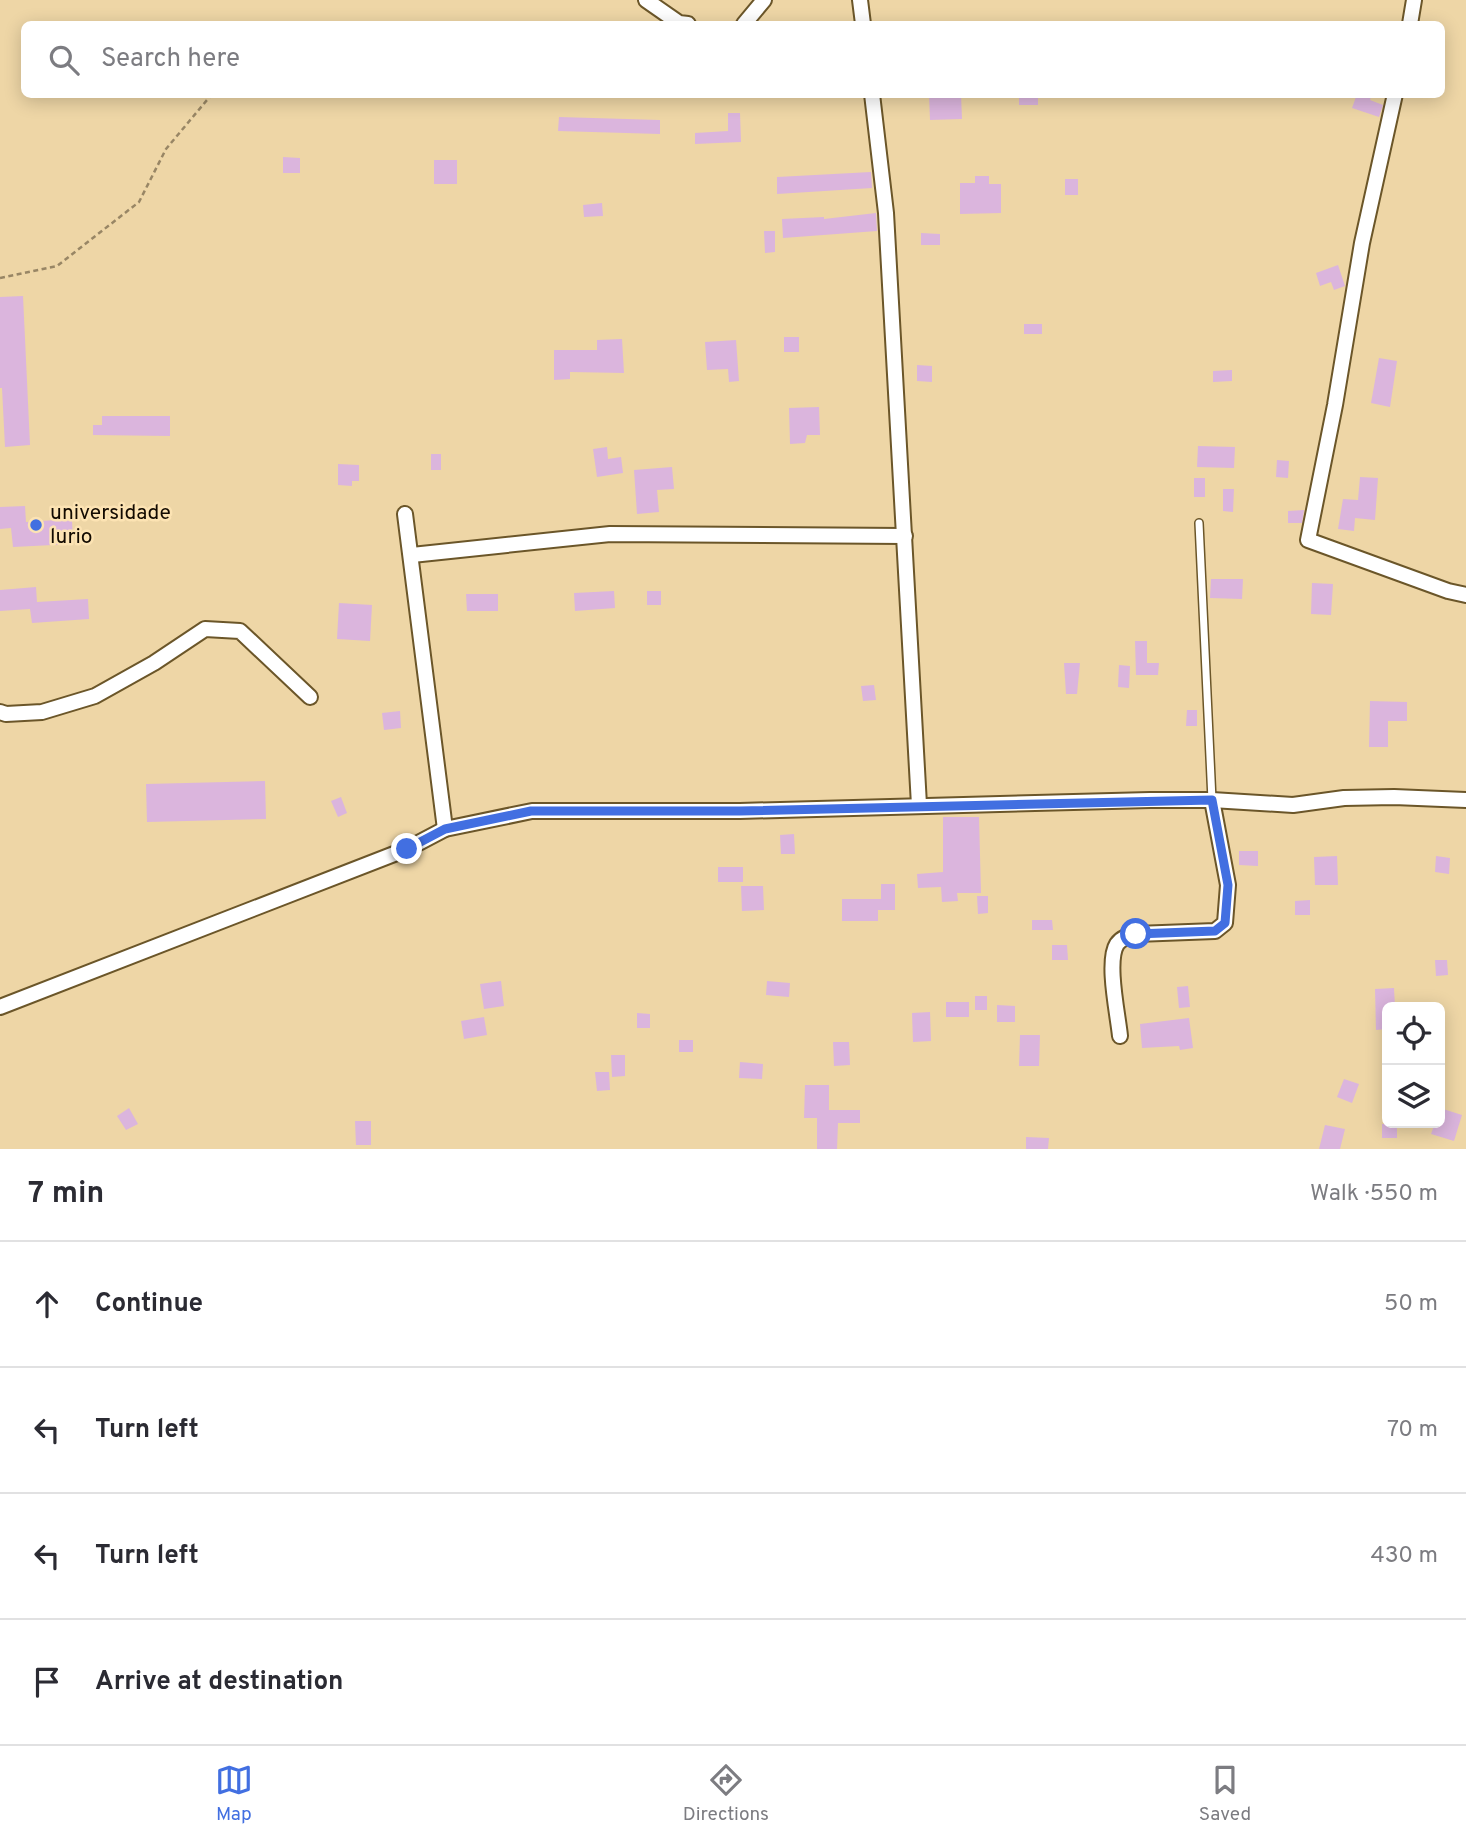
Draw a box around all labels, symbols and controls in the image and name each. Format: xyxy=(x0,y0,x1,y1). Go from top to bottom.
search box xyxy=(21,21,1445,98)
icon: search xyxy=(45,41,83,79)
text: Search here xyxy=(101,43,240,76)
place label: universidade lurio xyxy=(50,500,171,551)
marker: universidade lurio xyxy=(28,517,44,533)
route end xyxy=(391,833,422,864)
route start xyxy=(1120,918,1151,949)
map controls xyxy=(1382,1002,1445,1128)
button: locate xyxy=(1382,1002,1445,1065)
button: layers xyxy=(1382,1065,1445,1128)
text: 7 min xyxy=(28,1176,104,1213)
text: Walk · 550 m xyxy=(1310,1180,1438,1209)
icon: ahead xyxy=(28,1285,66,1323)
text: Continue xyxy=(95,1288,203,1321)
text: 50 m xyxy=(1384,1290,1438,1319)
icon: left xyxy=(28,1411,66,1449)
text: Turn left xyxy=(95,1414,199,1447)
text: 70 m xyxy=(1387,1416,1438,1445)
icon: left xyxy=(28,1537,66,1575)
text: Turn left xyxy=(95,1540,199,1573)
text: 430 m xyxy=(1370,1542,1438,1571)
icon: arrive xyxy=(28,1663,66,1701)
text: Arrive at destination xyxy=(95,1666,343,1699)
tab: Map xyxy=(215,1761,253,1827)
tab: Directions xyxy=(683,1761,769,1827)
tab: Saved xyxy=(1199,1761,1251,1827)

